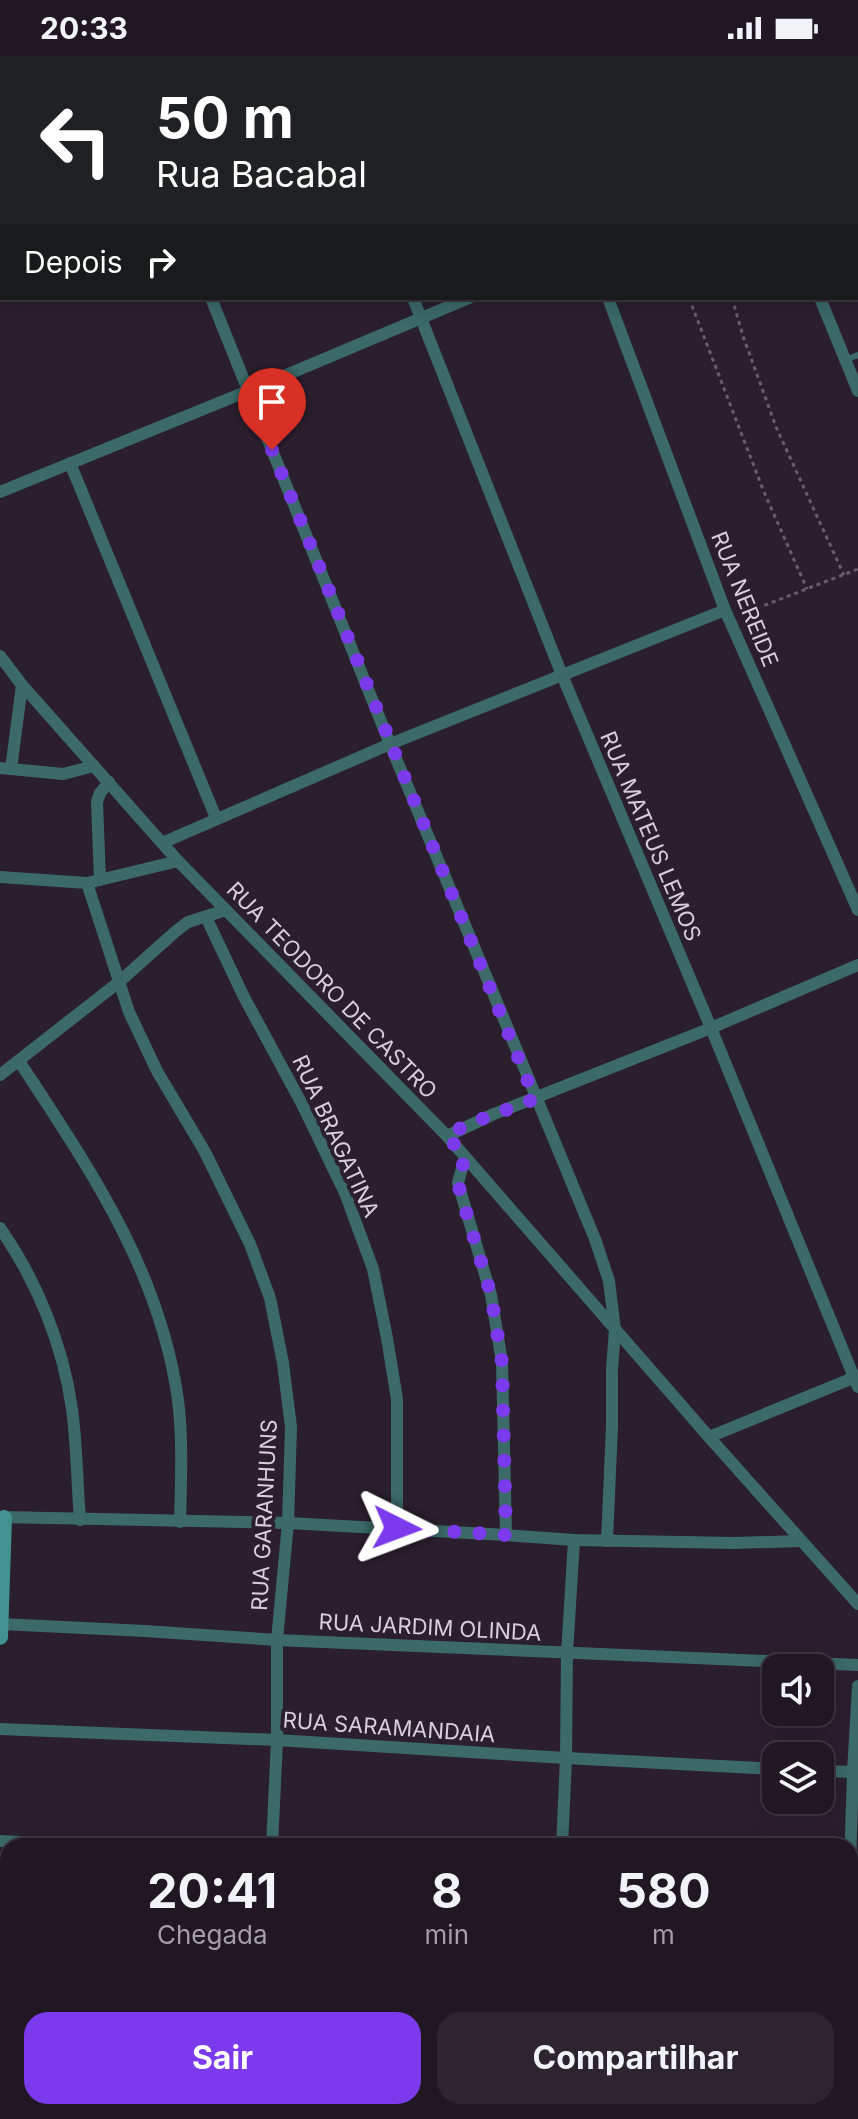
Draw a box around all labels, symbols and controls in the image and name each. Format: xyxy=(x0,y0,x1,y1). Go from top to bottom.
text: 20:33 xyxy=(40,10,128,46)
text: 50 m xyxy=(156,84,294,152)
icon: left xyxy=(24,88,128,192)
text: Rua Bacabal xyxy=(156,152,367,196)
icon: right xyxy=(139,240,183,284)
text: Depois xyxy=(24,244,123,280)
pin xyxy=(238,368,306,450)
icon: arrive xyxy=(250,380,294,424)
street label: RUA NEREIDE xyxy=(706,528,784,670)
street label: RUA MATEUS LEMOS xyxy=(595,727,707,945)
street label: RUA TEODORO DE CASTRO xyxy=(222,876,442,1104)
street label: RUA BRAGATINA xyxy=(287,1051,385,1221)
street label: RUA GARANHUNS xyxy=(246,1419,282,1611)
position arrow xyxy=(355,1486,439,1570)
street label: RUA JARDIM OLINDA xyxy=(318,1608,542,1646)
map controls xyxy=(762,1654,834,1814)
button: sound xyxy=(762,1654,834,1726)
street label: RUA SARAMANDAIA xyxy=(282,1707,496,1747)
button: layers xyxy=(762,1742,834,1814)
text: 20:41 xyxy=(147,1861,277,1920)
text: 8 xyxy=(431,1861,462,1920)
text: 580 xyxy=(616,1861,711,1920)
text: Chegada xyxy=(157,1919,268,1950)
text: min xyxy=(425,1919,469,1950)
text: m xyxy=(652,1919,675,1950)
button: Sair xyxy=(24,2012,421,2104)
button: Compartilhar xyxy=(437,2012,834,2104)

